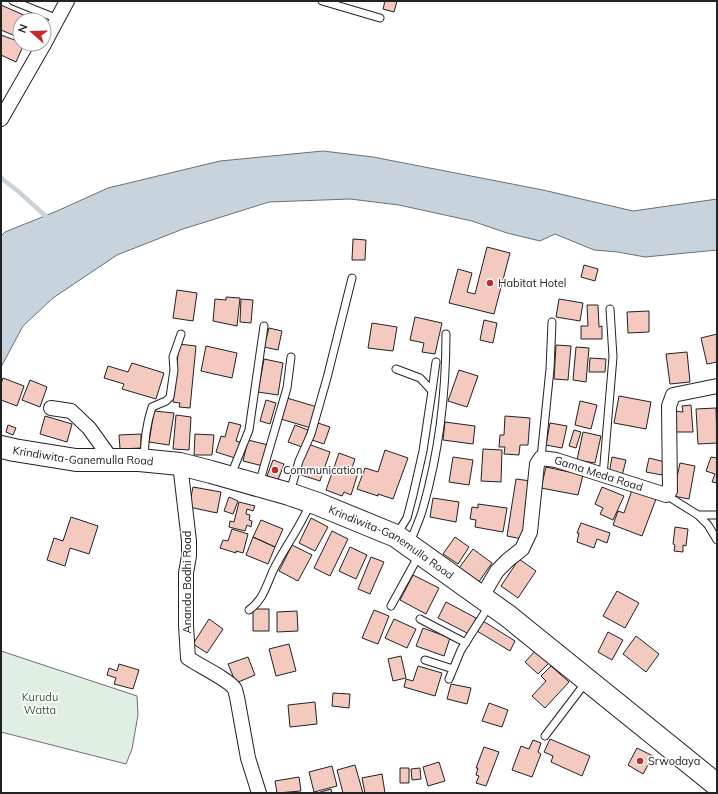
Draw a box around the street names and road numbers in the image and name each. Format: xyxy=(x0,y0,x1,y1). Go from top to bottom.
street label: Krindiwita-Ganemulla Road xyxy=(12,443,154,468)
street label: Gama Meda Road xyxy=(553,453,645,494)
street label: Krindiwita-Ganemulla Road xyxy=(327,502,457,582)
street label: Ananda Bodhi Road xyxy=(180,531,194,633)

